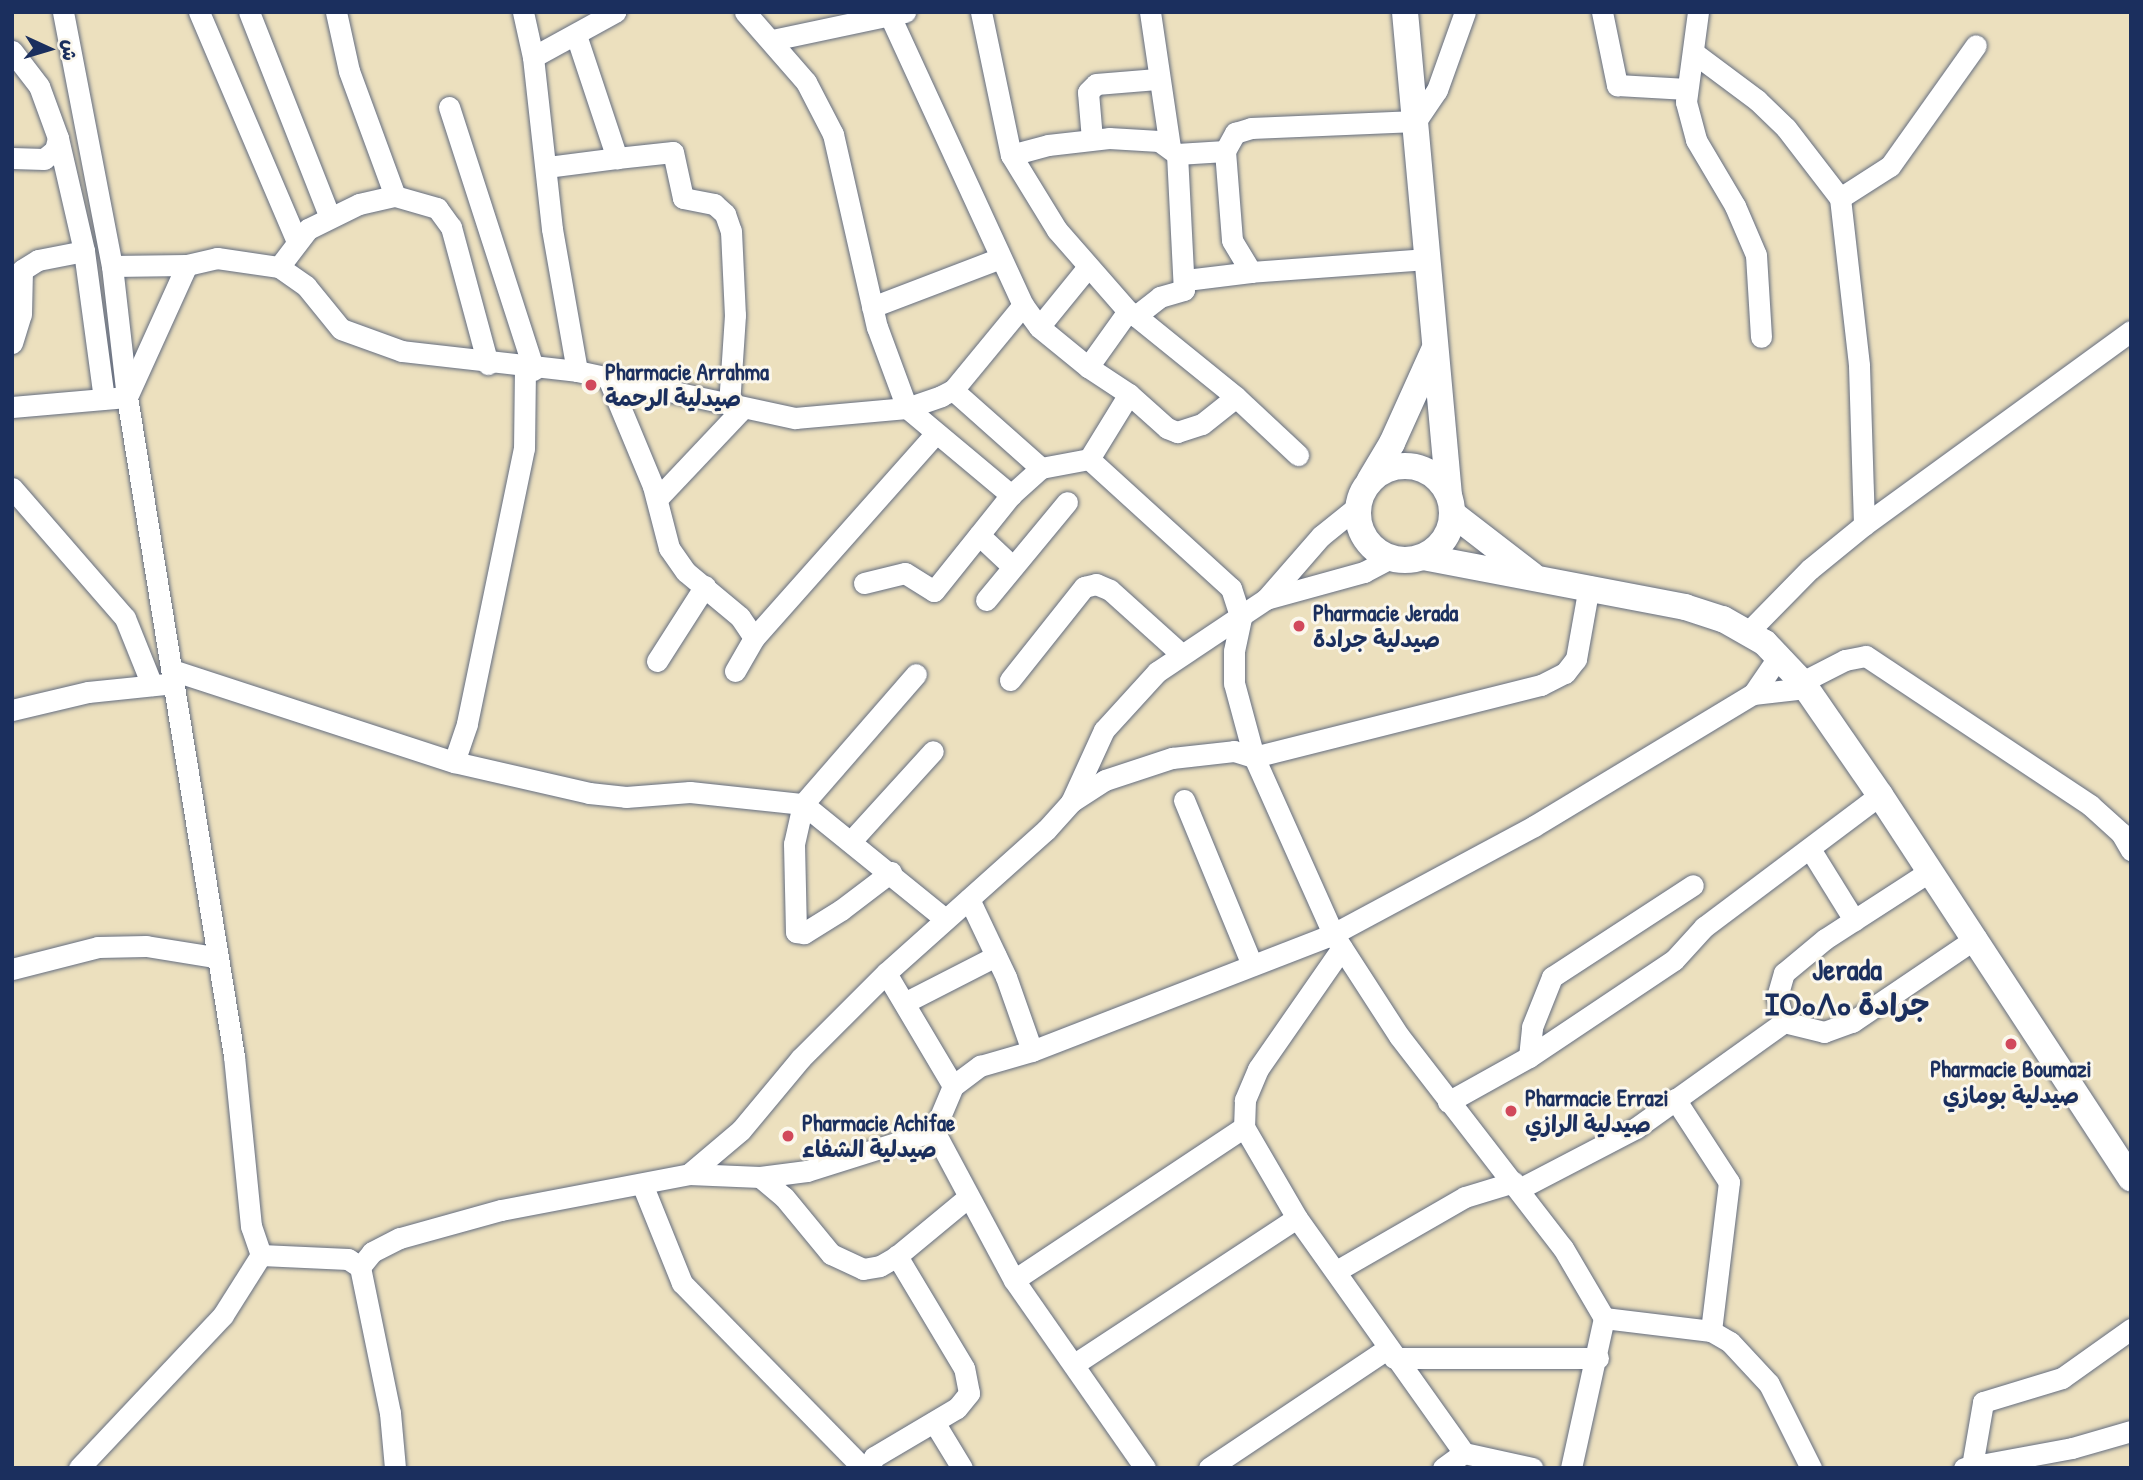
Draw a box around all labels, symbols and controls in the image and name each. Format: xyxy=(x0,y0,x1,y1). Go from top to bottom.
north arrow xyxy=(14,14,84,84)
text: ش xyxy=(56,39,84,62)
place label: Pharmacie Arrahma صيدلية الرحمة xyxy=(605,358,769,412)
marker: Pharmacie Arrahma صيدلية الرحمة xyxy=(583,377,599,393)
place label: Pharmacie Jerada صيدلية جرادة xyxy=(1313,599,1458,653)
marker: Pharmacie Jerada صيدلية جرادة xyxy=(1291,618,1307,634)
district label: Jerada ⵊⵔⴰⴷⴰ جرادة xyxy=(1764,951,1930,1021)
marker: Pharmacie Boumazi صيدلية بومازي xyxy=(2003,1036,2019,1052)
place label: Pharmacie Boumazi صيدلية بومازي xyxy=(1930,1055,2092,1109)
place label: Pharmacie Errazi صيدلية الرازي xyxy=(1525,1084,1669,1138)
marker: Pharmacie Errazi صيدلية الرازي xyxy=(1503,1103,1519,1119)
place label: Pharmacie Achifae صيدلية الشفاء xyxy=(802,1109,955,1163)
marker: Pharmacie Achifae صيدلية الشفاء xyxy=(780,1128,796,1144)

